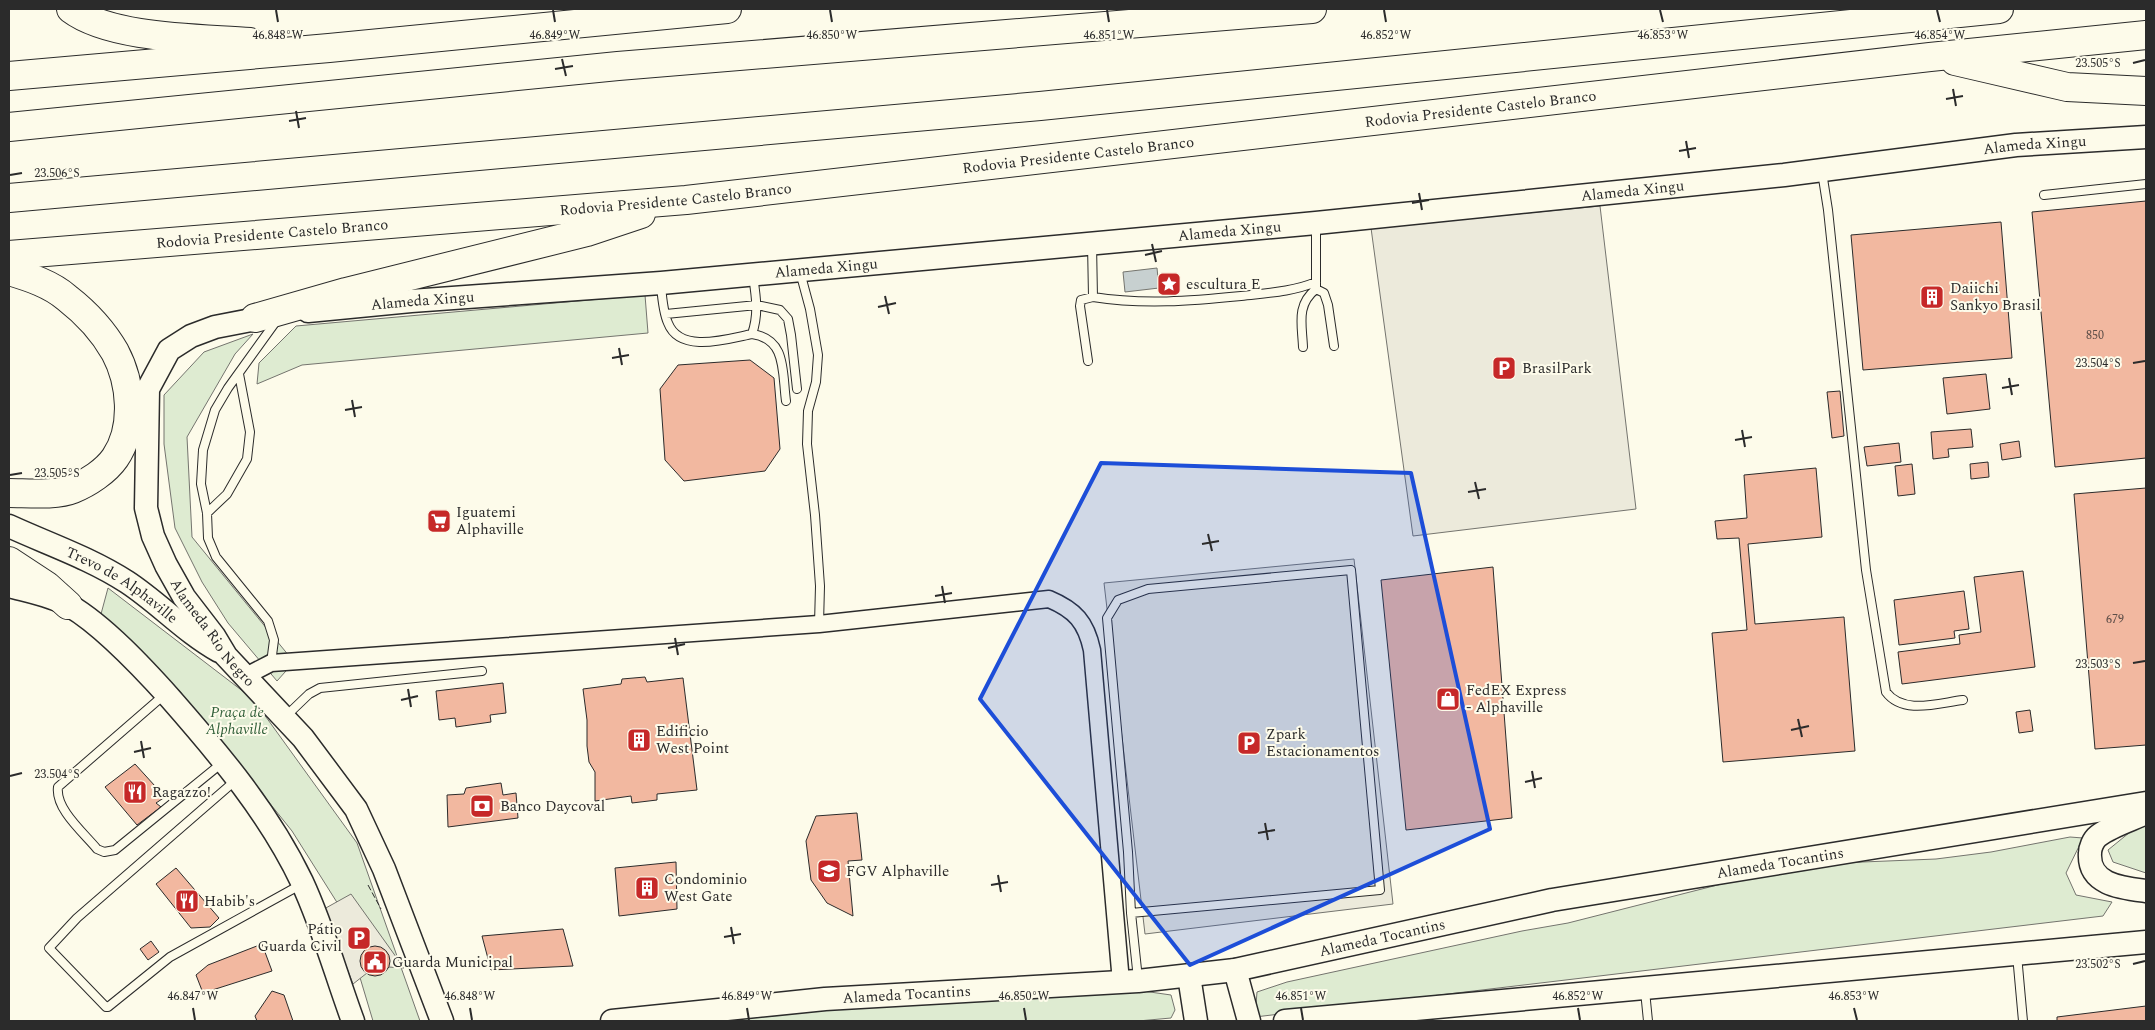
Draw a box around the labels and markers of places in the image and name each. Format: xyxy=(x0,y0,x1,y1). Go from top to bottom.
place icon: escultura E xyxy=(1156,271,1182,297)
place label: escultura E xyxy=(1186,273,1260,296)
place label: Daiichi Sankyo Brasil xyxy=(1950,277,2041,317)
building icon: Daiichi Sankyo Brasil xyxy=(1919,284,1945,310)
parking icon: BrasilPark xyxy=(1491,355,1517,381)
place label: BrasilPark xyxy=(1522,357,1592,380)
place label: Iguatemi Alphaville xyxy=(456,501,524,541)
supermarket icon: Iguatemi Alphaville xyxy=(426,508,452,534)
place label: FedEX Express - Alphaville xyxy=(1466,679,1567,719)
shop icon: FedEX Express - Alphaville xyxy=(1435,686,1461,712)
place label: Edificio West Point xyxy=(656,720,729,760)
place label: Zpark Estacionamentos xyxy=(1266,723,1380,763)
building icon: Edificio West Point xyxy=(626,727,652,753)
parking icon: Zpark Estacionamentos xyxy=(1236,730,1262,756)
restaurant icon: Ragazzo! xyxy=(122,779,148,805)
place label: Ragazzo! xyxy=(152,781,211,804)
bank icon: Banco Daycoval xyxy=(469,793,495,819)
place label: Banco Daycoval xyxy=(500,795,605,818)
school or university icon: FGV Alphaville xyxy=(816,858,842,884)
place label: FGV Alphaville xyxy=(846,860,949,883)
place label: Condominio West Gate xyxy=(664,868,747,908)
building icon: Condominio West Gate xyxy=(634,875,660,901)
restaurant icon: Habib's xyxy=(174,888,200,914)
place label: Habib's xyxy=(204,890,255,913)
place label: Pátio Guarda Civil xyxy=(257,918,342,958)
parking icon: Pátio Guarda Civil xyxy=(346,925,372,951)
public building icon: Guarda Municipal xyxy=(362,949,388,975)
place label: Guarda Municipal xyxy=(392,951,513,974)

